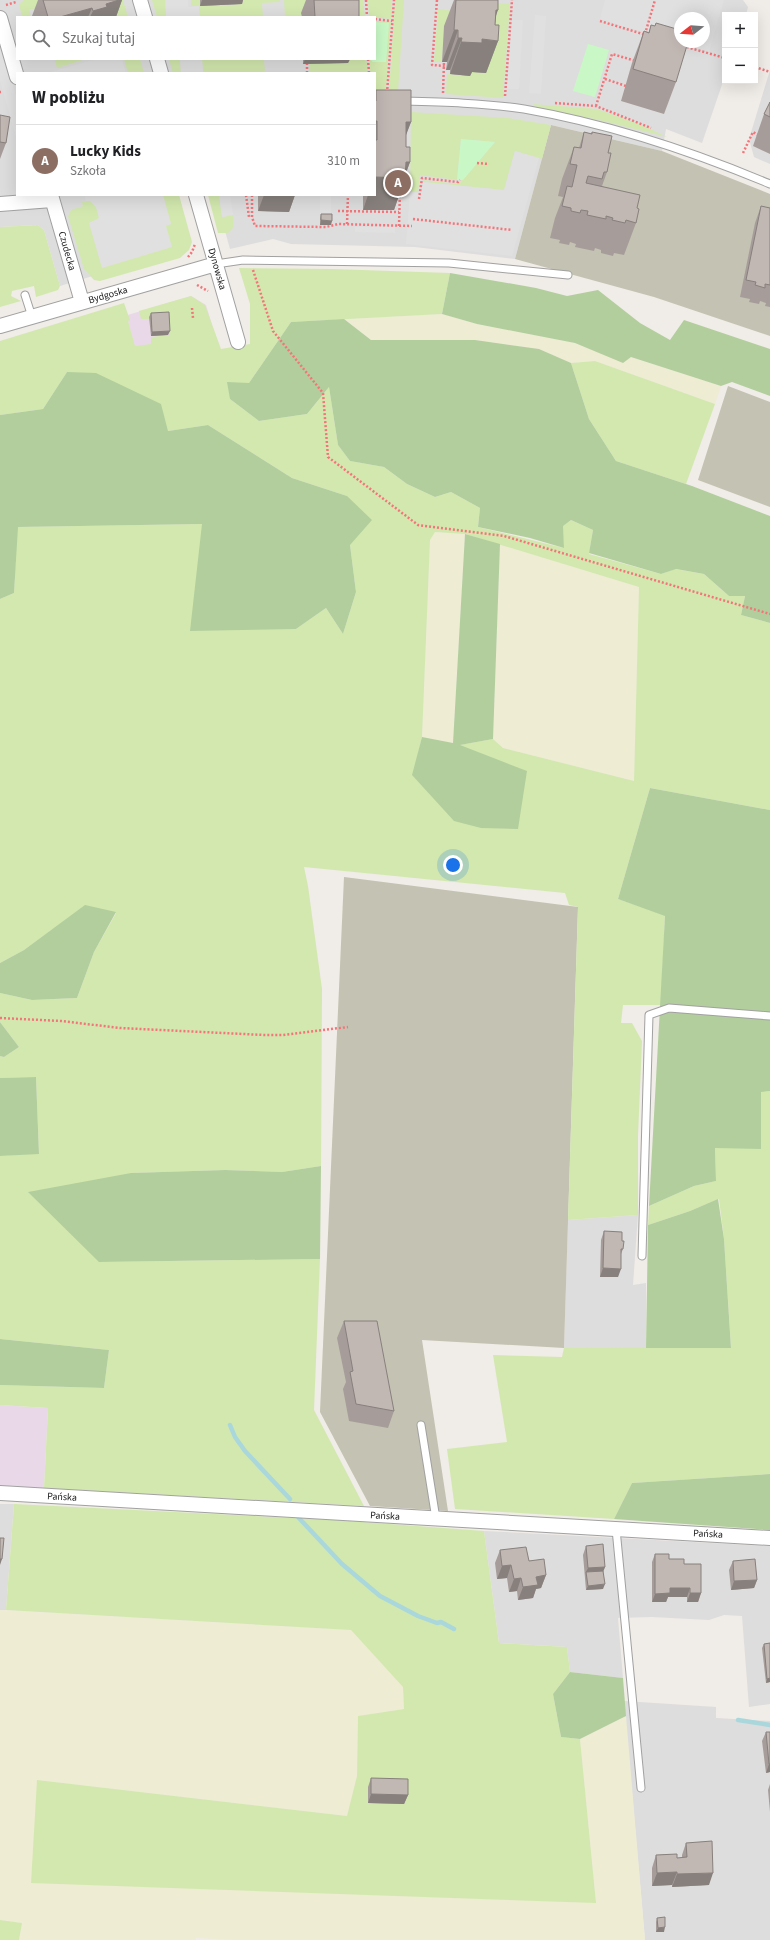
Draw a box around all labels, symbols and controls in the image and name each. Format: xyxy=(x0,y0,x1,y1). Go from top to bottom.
north arrow xyxy=(674,12,710,48)
map controls xyxy=(722,12,758,84)
button: + xyxy=(722,12,758,48)
search box xyxy=(16,16,376,60)
icon: search xyxy=(30,27,52,49)
text: Szukaj tutaj xyxy=(62,28,135,49)
button: − xyxy=(722,48,758,84)
text: W pobliżu xyxy=(32,86,105,110)
text: Lucky Kids xyxy=(70,141,141,162)
text: A xyxy=(41,152,49,170)
text: 310 m xyxy=(327,152,360,170)
text: Szkoła xyxy=(70,162,106,180)
pin: A xyxy=(385,168,411,198)
street label: Czudecka xyxy=(55,230,79,272)
street label: Dynowska xyxy=(204,246,230,292)
street label: Bydgoska xyxy=(87,283,129,307)
your location xyxy=(443,855,463,875)
street label: Pańska xyxy=(47,1489,77,1505)
street label: Pańska xyxy=(370,1508,400,1524)
street label: Pańska xyxy=(693,1526,723,1542)

